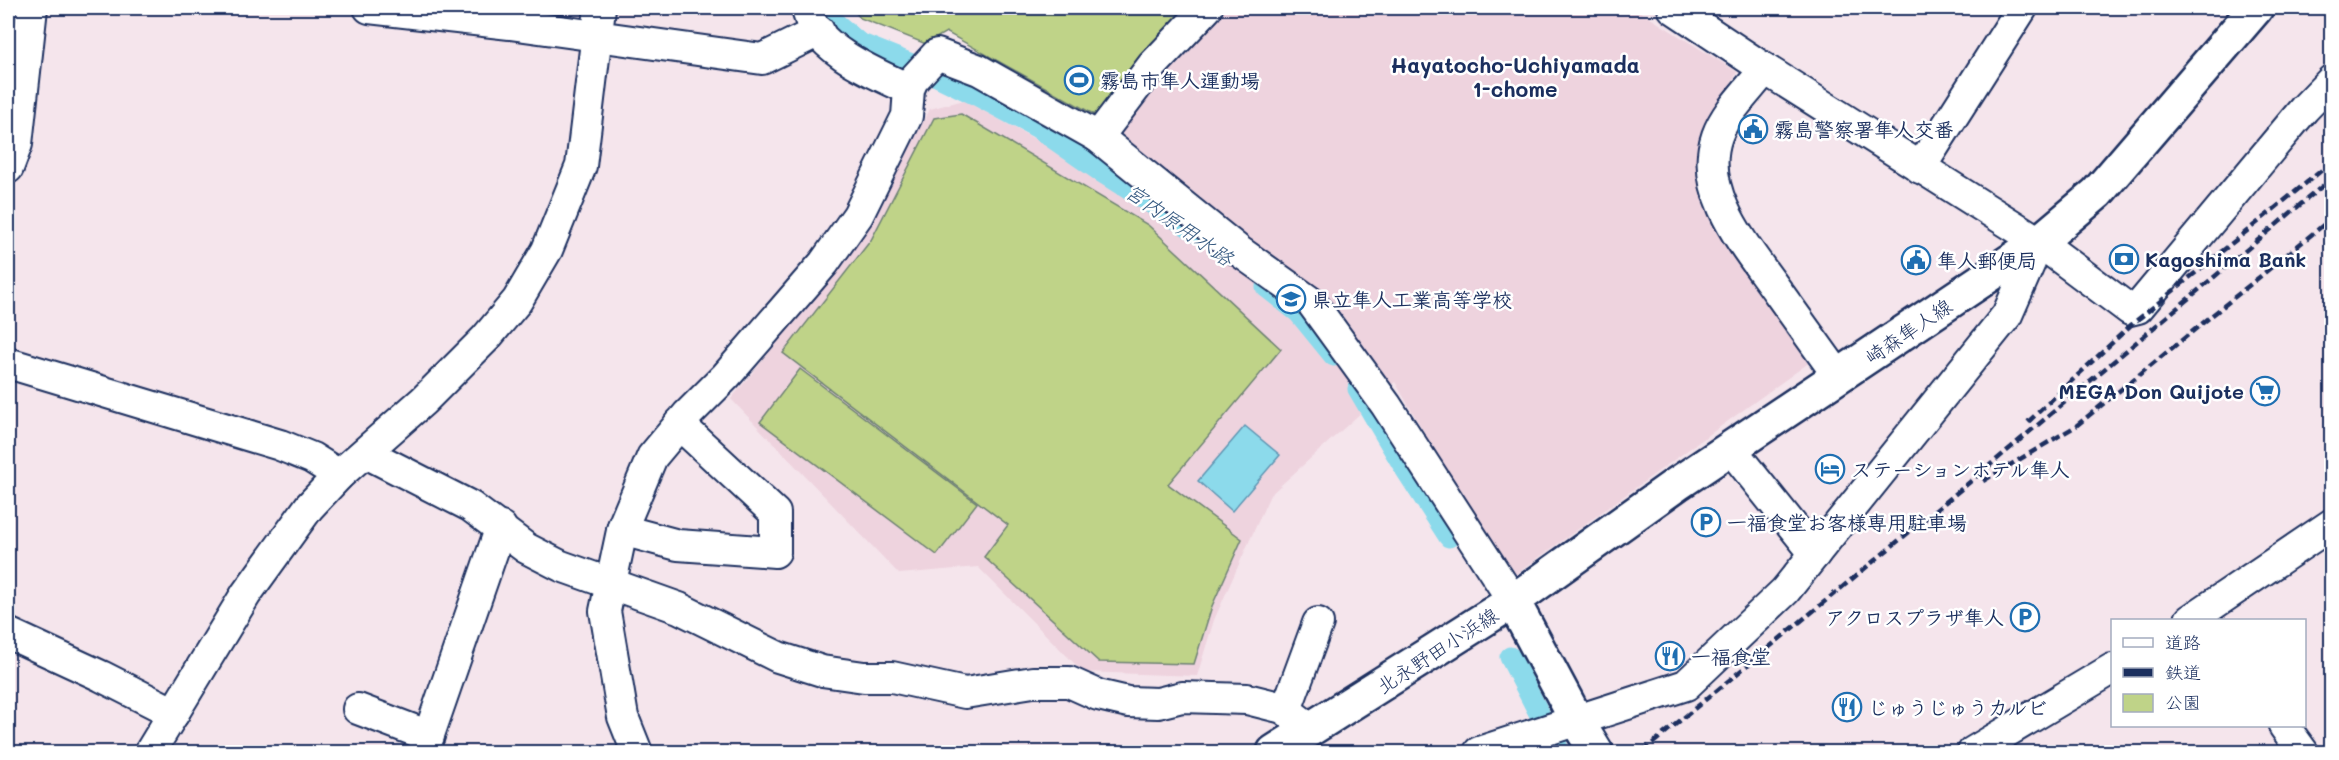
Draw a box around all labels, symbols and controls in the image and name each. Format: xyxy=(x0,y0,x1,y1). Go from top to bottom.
district label: Hayatocho-Uchiyamada 1-chome xyxy=(1390,51,1640,102)
sports icon: 霧島市隼人運動場 xyxy=(1063,64,1095,96)
place label: 霧島市隼人運動場 xyxy=(1100,67,1260,93)
public building icon: 霧島警察署隼人交番 xyxy=(1737,113,1769,145)
place label: 霧島警察署隼人交番 xyxy=(1774,116,1954,142)
water label: 宮内原用水路 xyxy=(1121,177,1240,272)
bank icon: Kagoshima Bank xyxy=(2108,243,2140,275)
public building icon: 隼人郵便局 xyxy=(1900,244,1932,276)
place label: Kagoshima Bank xyxy=(2145,246,2306,272)
place label: 隼人郵便局 xyxy=(1937,247,2037,273)
school or university icon: 県立隼人工業高等学校 xyxy=(1275,283,1307,315)
place label: 県立隼人工業高等学校 xyxy=(1312,286,1512,312)
street label: 崎森隼人線 xyxy=(1859,292,1957,370)
supermarket icon: MEGA Don Quijote xyxy=(2249,375,2281,407)
place label: MEGA Don Quijote xyxy=(2059,378,2244,404)
hotel icon: ステーションホテル隼人 xyxy=(1814,453,1846,485)
place label: ステーションホテル隼人 xyxy=(1851,456,2070,482)
parking icon: 一福食堂お客様専用駐車場 xyxy=(1690,506,1722,538)
place label: 一福食堂お客様専用駐車場 xyxy=(1727,509,1967,535)
street label: 北永野田小浜線 xyxy=(1371,601,1503,699)
parking icon: アクロスプラザ隼人 xyxy=(2009,601,2041,633)
place label: アクロスプラザ隼人 xyxy=(1825,604,2004,630)
legend xyxy=(2111,619,2306,727)
text: 道路 xyxy=(2165,630,2201,654)
restaurant icon: 一福食堂 xyxy=(1654,640,1686,672)
place label: 一福食堂 xyxy=(1691,643,1771,669)
text: 鉄道 xyxy=(2165,660,2201,684)
text: 公園 xyxy=(2165,690,2201,714)
restaurant icon: じゅうじゅうカルビ xyxy=(1831,691,1863,723)
place label: じゅうじゅうカルビ xyxy=(1868,694,2048,720)

